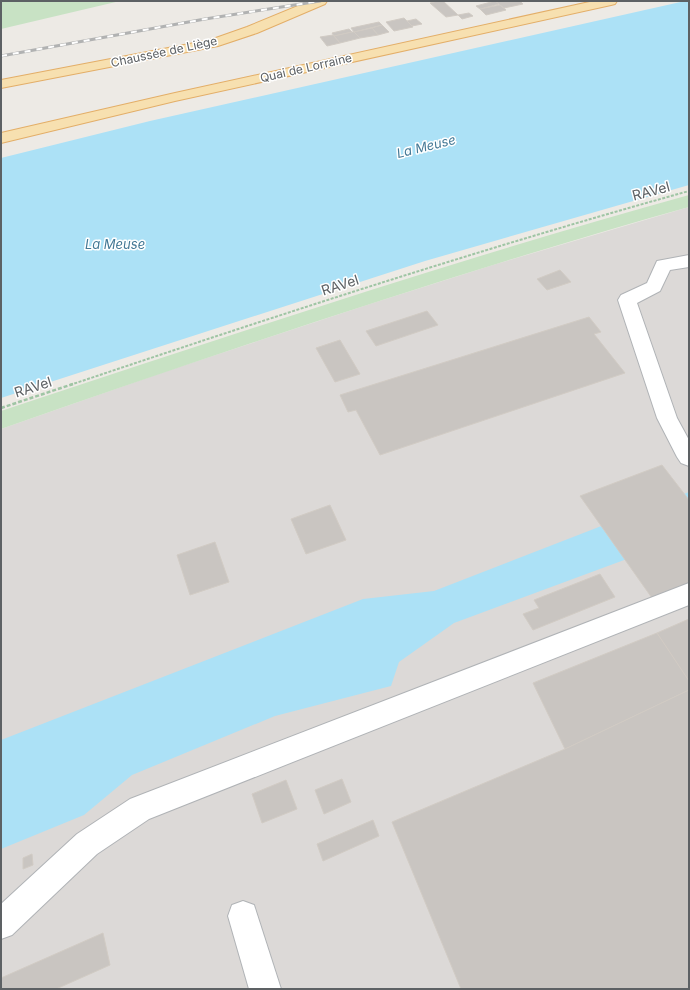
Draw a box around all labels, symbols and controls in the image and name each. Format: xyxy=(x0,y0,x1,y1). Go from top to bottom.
street label: Chaussée de Liège xyxy=(109,33,219,70)
street label: Quai de Lorraine xyxy=(258,50,353,85)
water label: La Meuse xyxy=(395,131,457,161)
street label: RAVel xyxy=(630,177,672,204)
water label: La Meuse xyxy=(85,236,145,252)
street label: RAVel xyxy=(319,271,361,299)
street label: RAVel xyxy=(12,373,54,401)

